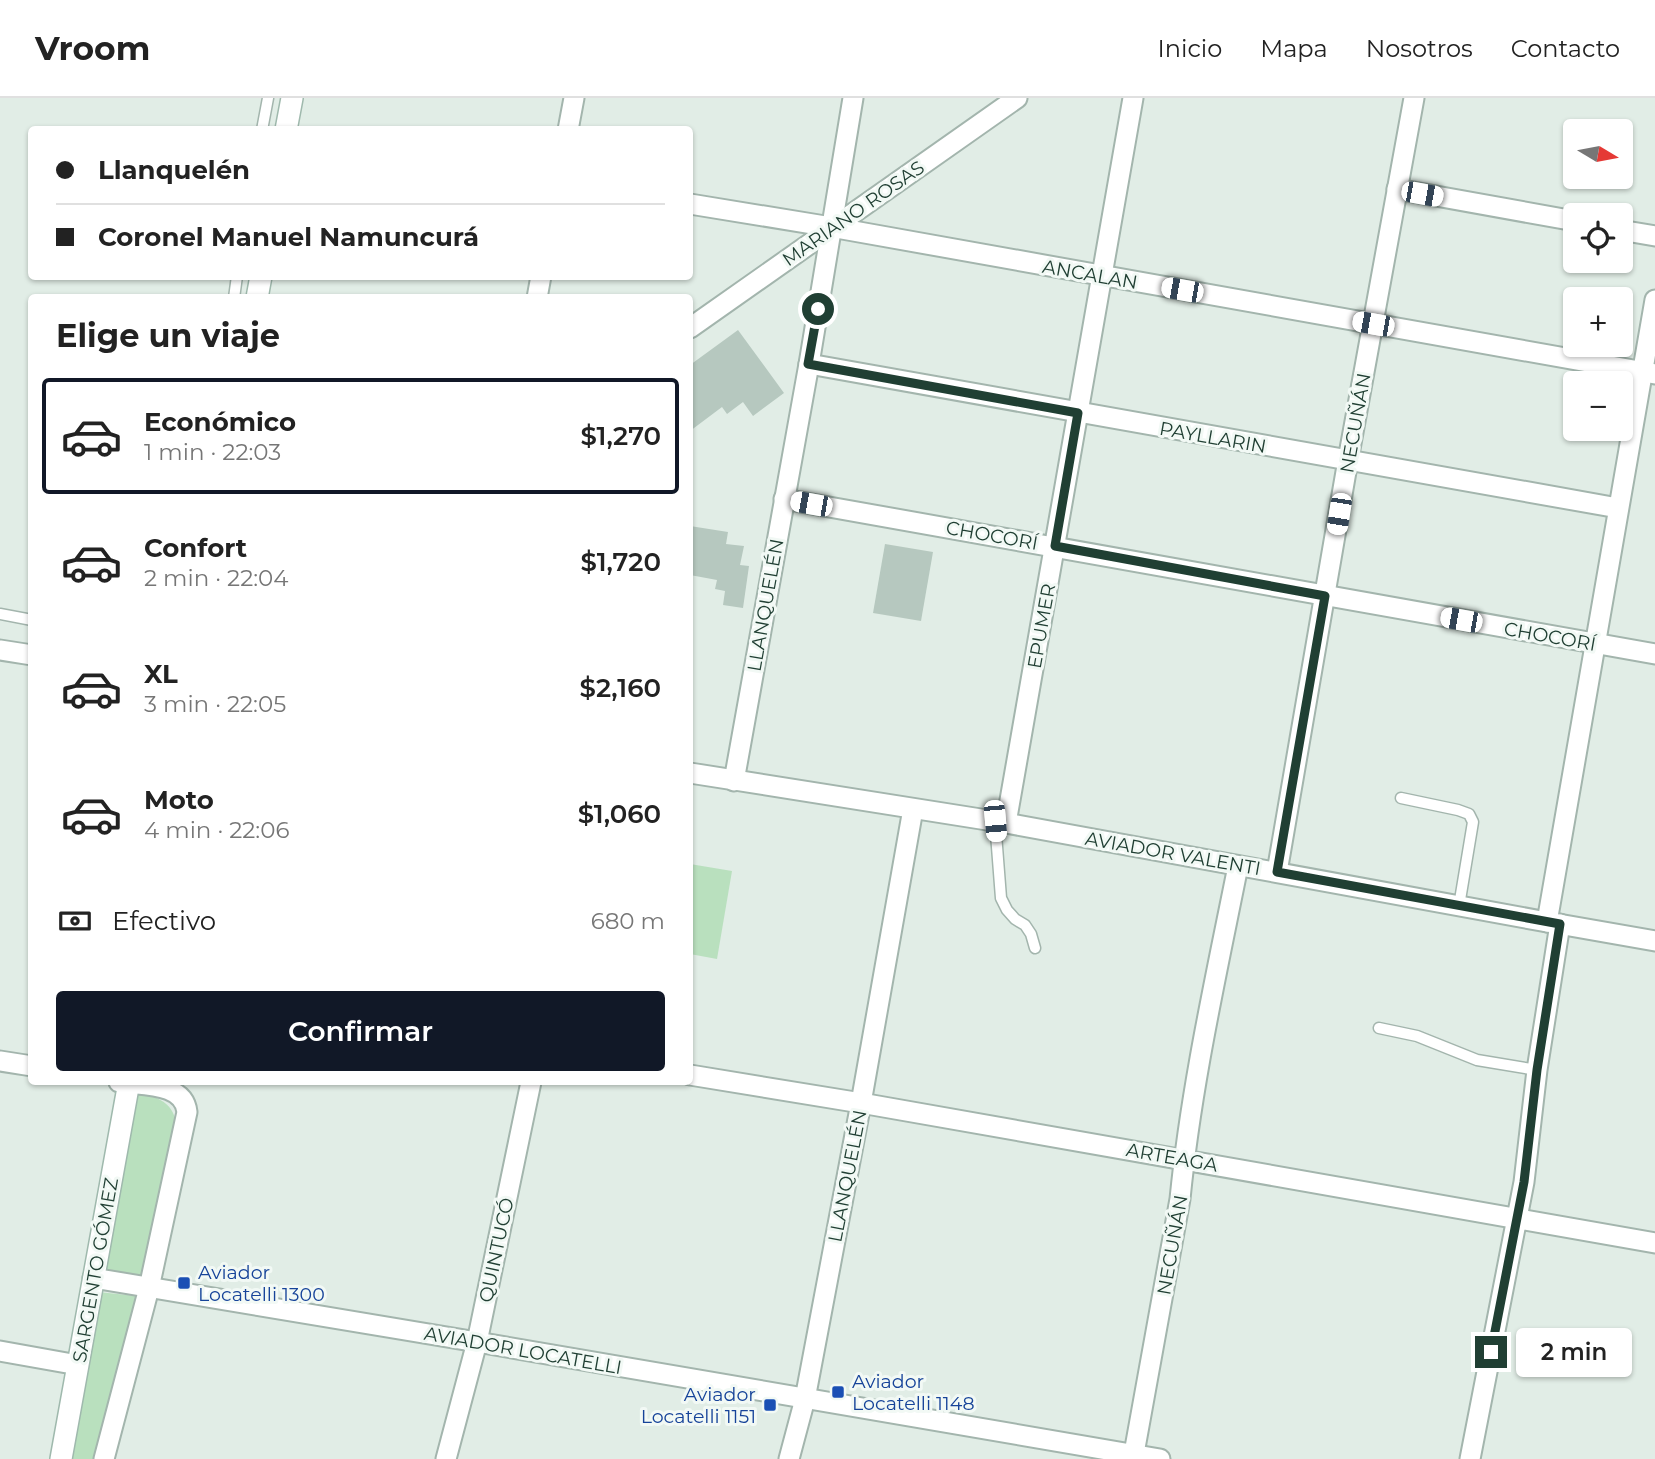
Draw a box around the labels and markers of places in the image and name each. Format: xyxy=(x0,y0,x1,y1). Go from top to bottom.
place label: Aviador Locatelli 1300 xyxy=(198,1261,325,1306)
marker: Aviador Locatelli 1300 xyxy=(176,1275,192,1291)
place label: Aviador Locatelli 1148 xyxy=(852,1370,975,1415)
place label: Aviador Locatelli 1151 xyxy=(641,1383,756,1428)
marker: Aviador Locatelli 1148 xyxy=(830,1384,846,1400)
marker: Aviador Locatelli 1151 xyxy=(762,1397,778,1413)

